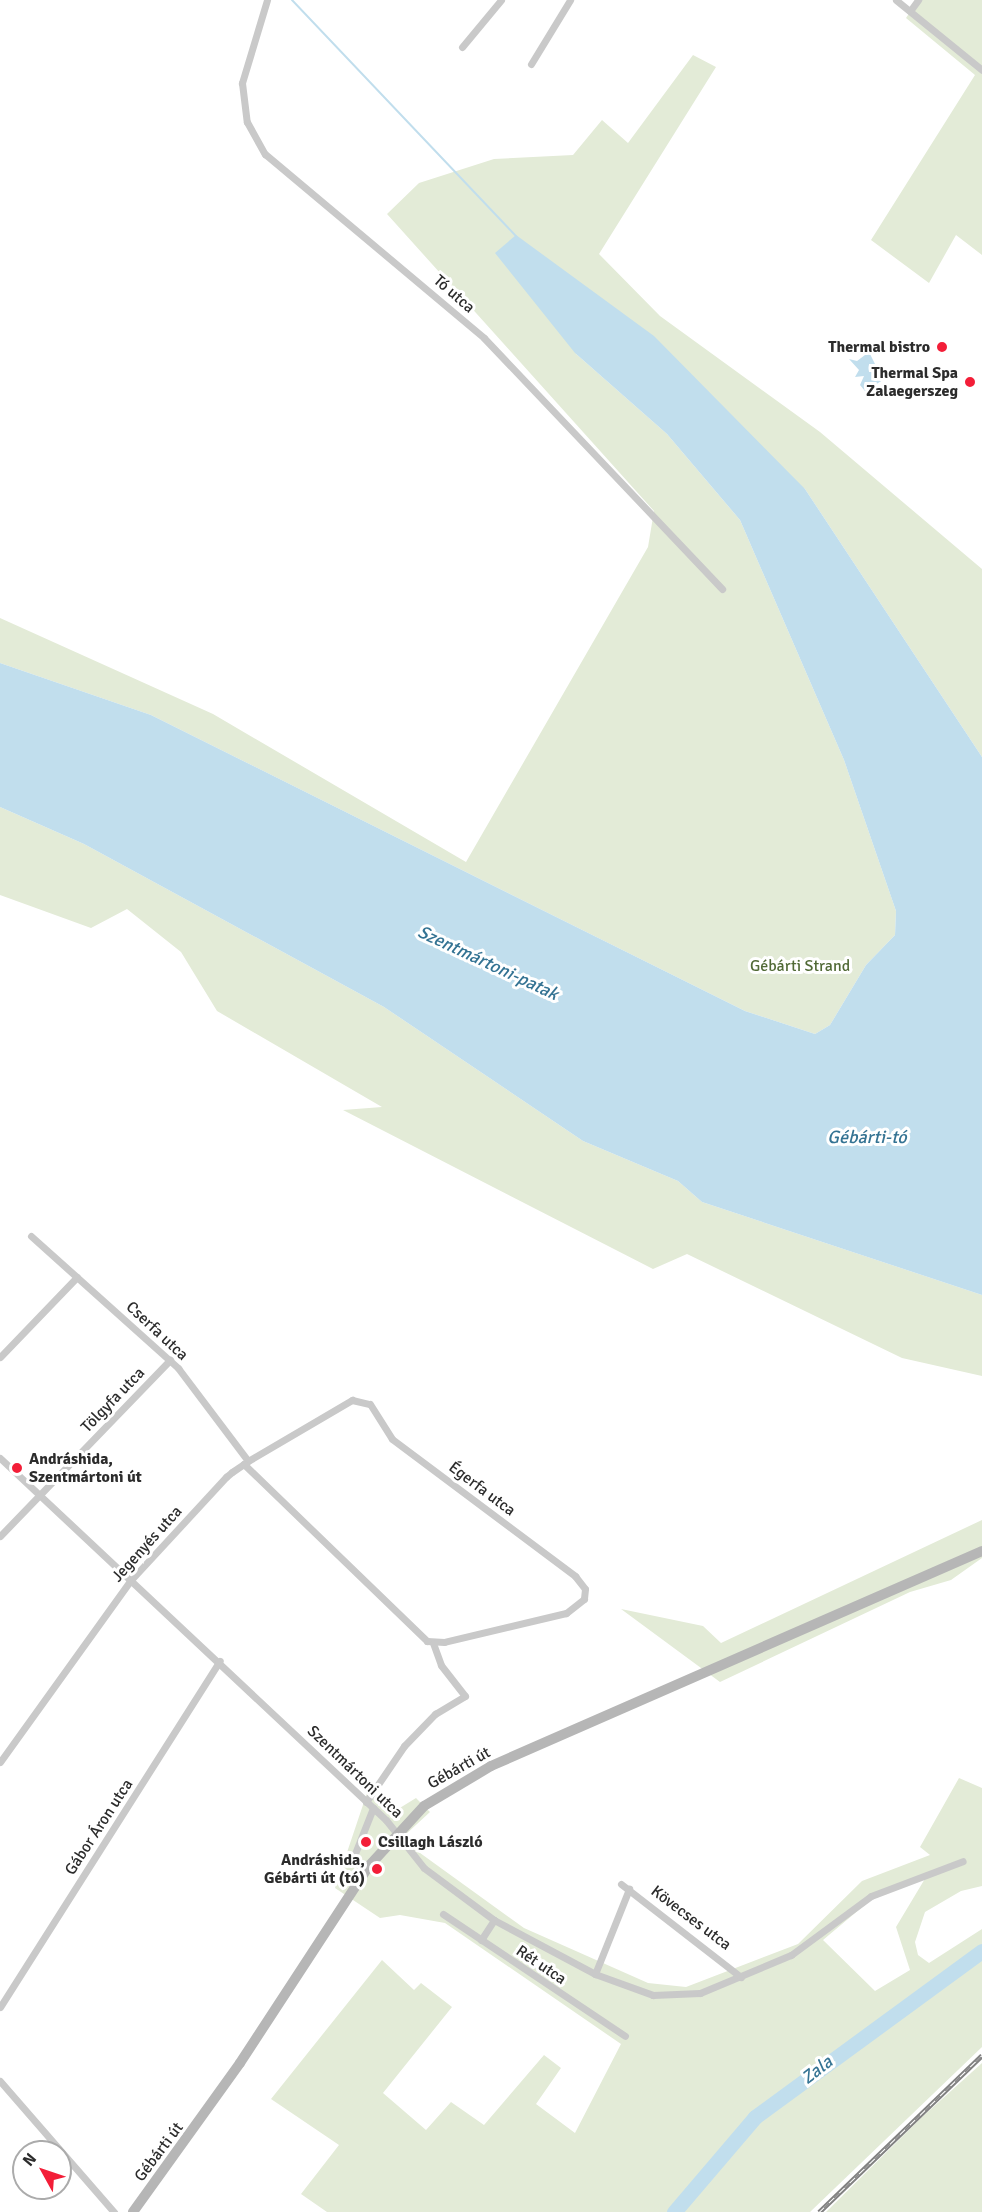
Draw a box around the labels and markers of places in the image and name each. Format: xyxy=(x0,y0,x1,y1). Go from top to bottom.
place label: Thermal bistro xyxy=(828,337,930,357)
marker: Thermal bistro xyxy=(935,340,949,354)
place label: Thermal Spa Zalaegerszeg xyxy=(866,363,958,401)
marker: Thermal Spa Zalaegerszeg xyxy=(963,375,977,389)
place label: Andráshida, Szentmártoni út xyxy=(29,1449,142,1487)
marker: Andráshida, Szentmártoni út xyxy=(10,1461,24,1475)
place label: Csillagh László xyxy=(378,1832,483,1852)
marker: Csillagh László xyxy=(359,1835,373,1849)
place label: Andráshida, Gébárti út (tó) xyxy=(264,1850,365,1888)
marker: Andráshida, Gébárti út (tó) xyxy=(370,1862,384,1876)

